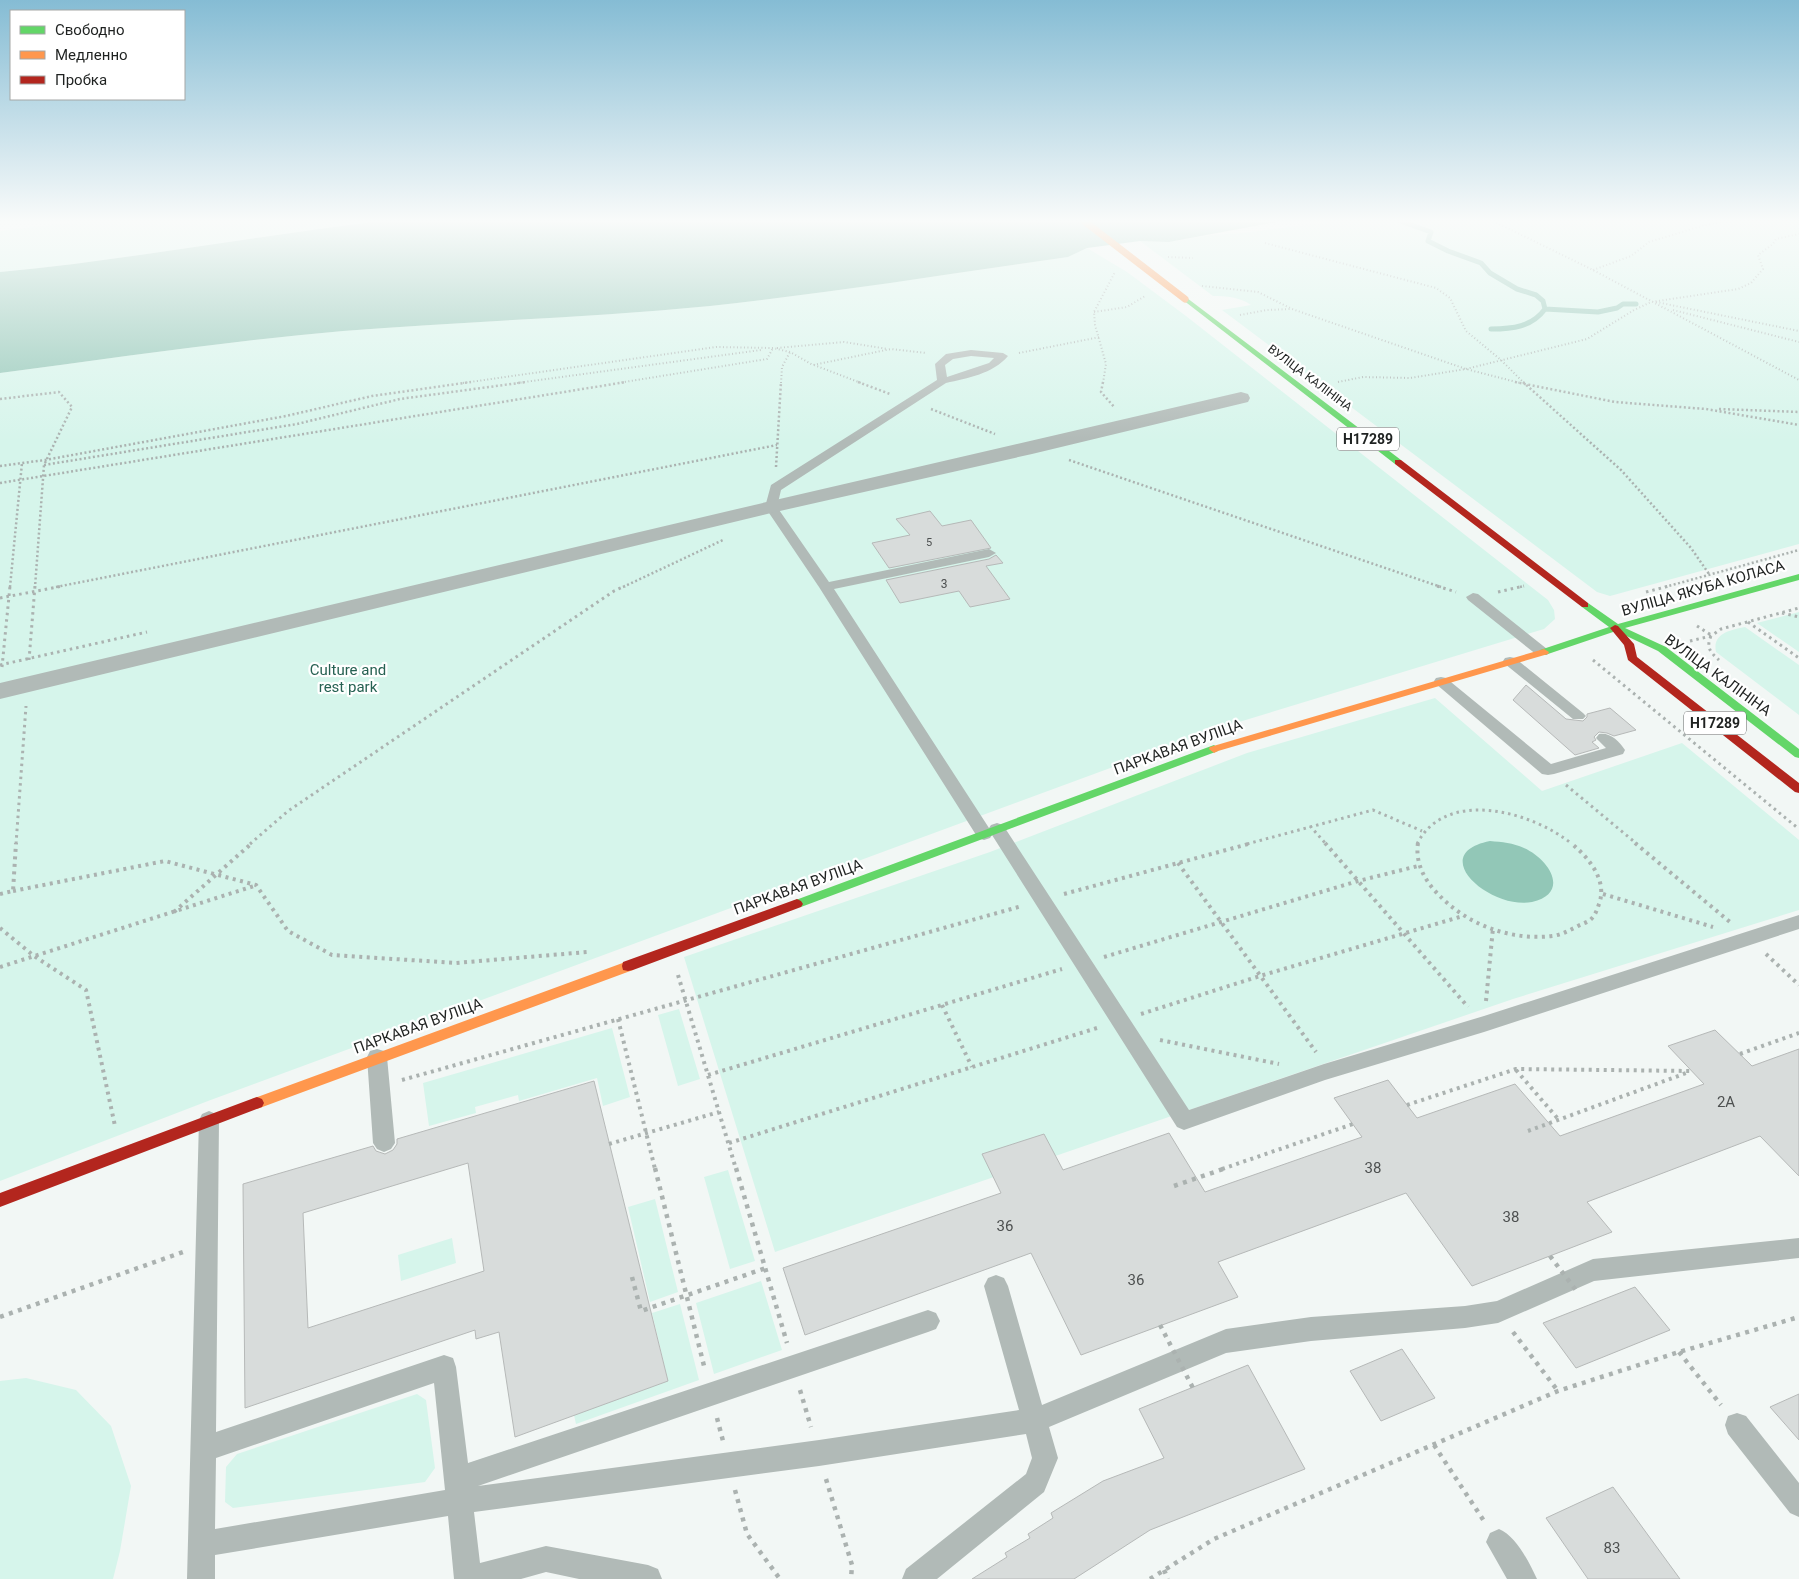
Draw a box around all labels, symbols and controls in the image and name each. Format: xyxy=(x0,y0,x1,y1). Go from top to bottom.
legend xyxy=(10,10,185,100)
text: Свободно xyxy=(55,21,124,39)
text: Медленно xyxy=(55,46,128,64)
text: Пробка xyxy=(55,71,107,89)
street label: ВУЛІЦА КАЛІНІНА xyxy=(1265,342,1355,414)
road number: Н17289 xyxy=(1337,428,1399,450)
house number: 5 xyxy=(926,536,932,549)
street label: ВУЛІЦА ЯКУБА КОЛАСА xyxy=(1619,556,1787,620)
house number: 3 xyxy=(941,577,947,591)
street label: ВУЛІЦА КАЛІНІНА xyxy=(1661,630,1775,720)
park label: Culture and rest park xyxy=(310,661,386,696)
road number: Н17289 xyxy=(1684,711,1746,734)
street label: ПАРКАВАЯ ВУЛІЦА xyxy=(1111,715,1245,779)
street label: ПАРКАВАЯ ВУЛІЦА xyxy=(731,855,865,919)
street label: ПАРКАВАЯ ВУЛІЦА xyxy=(351,994,485,1058)
house number: 2А xyxy=(1717,1093,1735,1111)
house number: 38 xyxy=(1365,1159,1381,1177)
house number: 38 xyxy=(1503,1208,1519,1226)
house number: 36 xyxy=(997,1217,1013,1235)
house number: 36 xyxy=(1128,1271,1144,1289)
house number: 83 xyxy=(1604,1539,1620,1557)

